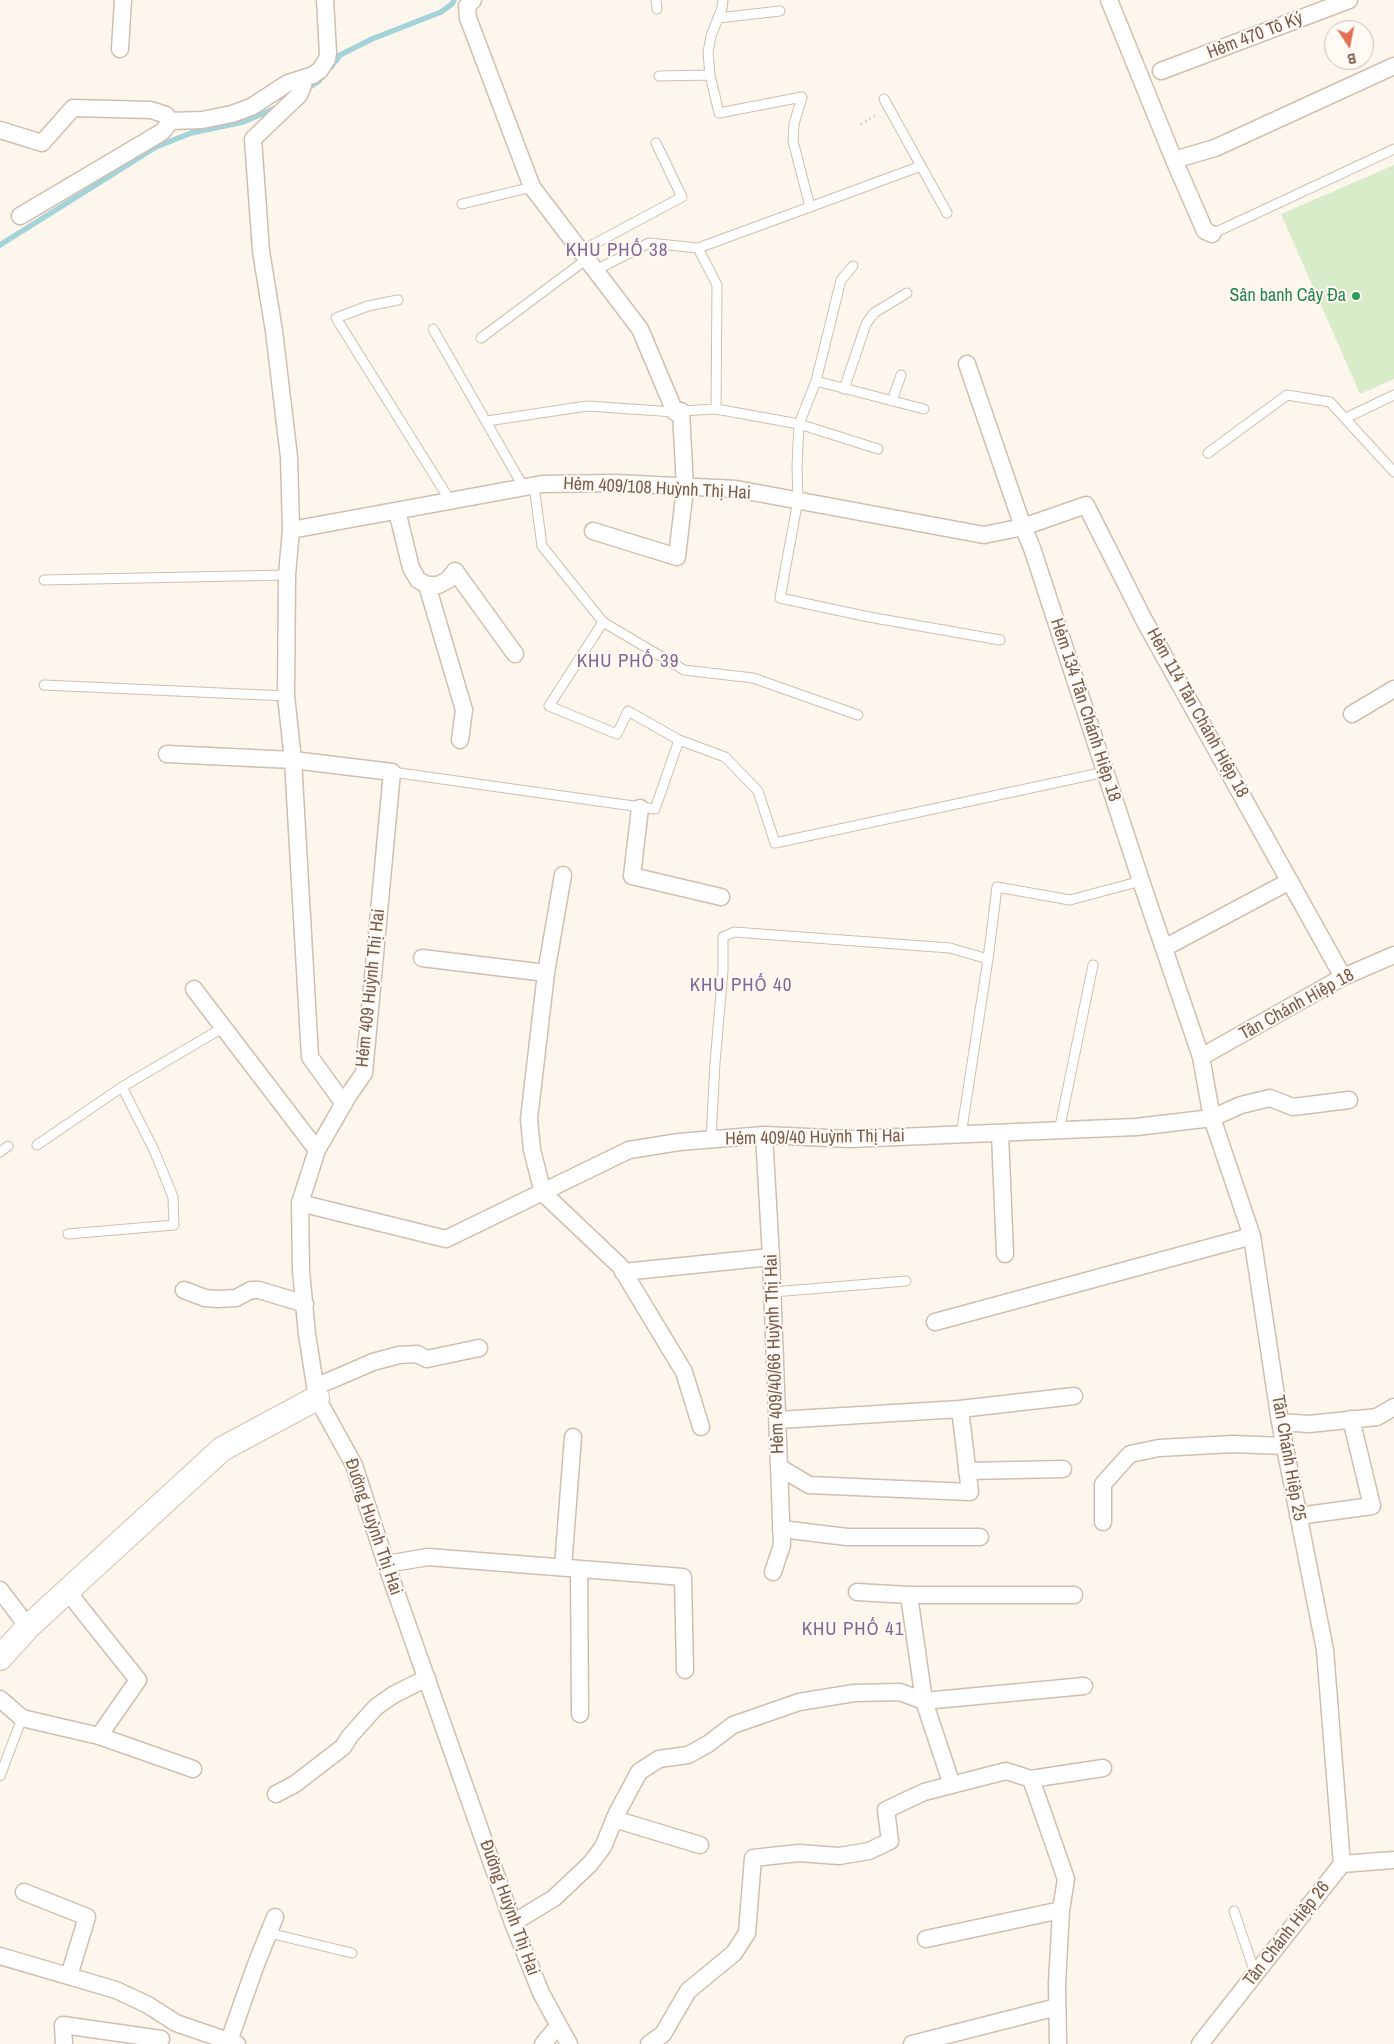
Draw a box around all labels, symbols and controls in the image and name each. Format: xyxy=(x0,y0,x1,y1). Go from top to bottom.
street label: Hẻm 470 Tô Ký xyxy=(1204,8,1306,64)
north arrow xyxy=(1324,20,1374,70)
text: B xyxy=(1346,49,1357,68)
district label: KHU PHỐ 38 xyxy=(564,240,670,262)
place label: Sân banh Cây Đa xyxy=(1229,285,1346,307)
marker: Sân banh Cây Đa xyxy=(1350,290,1362,302)
street label: Hẻm 409/108 Huỳnh Thị Hai xyxy=(563,473,751,505)
street label: Hẻm 134 Tân Chánh Hiệp 18 xyxy=(1045,616,1125,804)
street label: Hẻm 114 Tân Chánh Hiệp 18 xyxy=(1141,625,1253,801)
district label: KHU PHỐ 39 xyxy=(575,651,681,673)
street label: Hẻm 409 Huỳnh Thị Hai xyxy=(352,908,390,1068)
street label: Tân Chánh Hiệp 18 xyxy=(1236,965,1358,1045)
district label: KHU PHỐ 40 xyxy=(688,975,794,997)
street label: Hẻm 409/40 Huỳnh Thị Hai xyxy=(725,1126,905,1150)
street label: Hẻm 409/40/66 Huỳnh Thị Hai xyxy=(761,1254,789,1454)
street label: Tân Chánh Hiệp 25 xyxy=(1266,1393,1310,1523)
street label: Đường Huỳnh Thị Hai xyxy=(340,1456,406,1598)
district label: KHU PHỐ 41 xyxy=(800,1619,906,1641)
street label: Đường Huỳnh Thị Hai xyxy=(474,1837,544,1979)
street label: Tân Chánh Hiệp 26 xyxy=(1239,1877,1335,1991)

